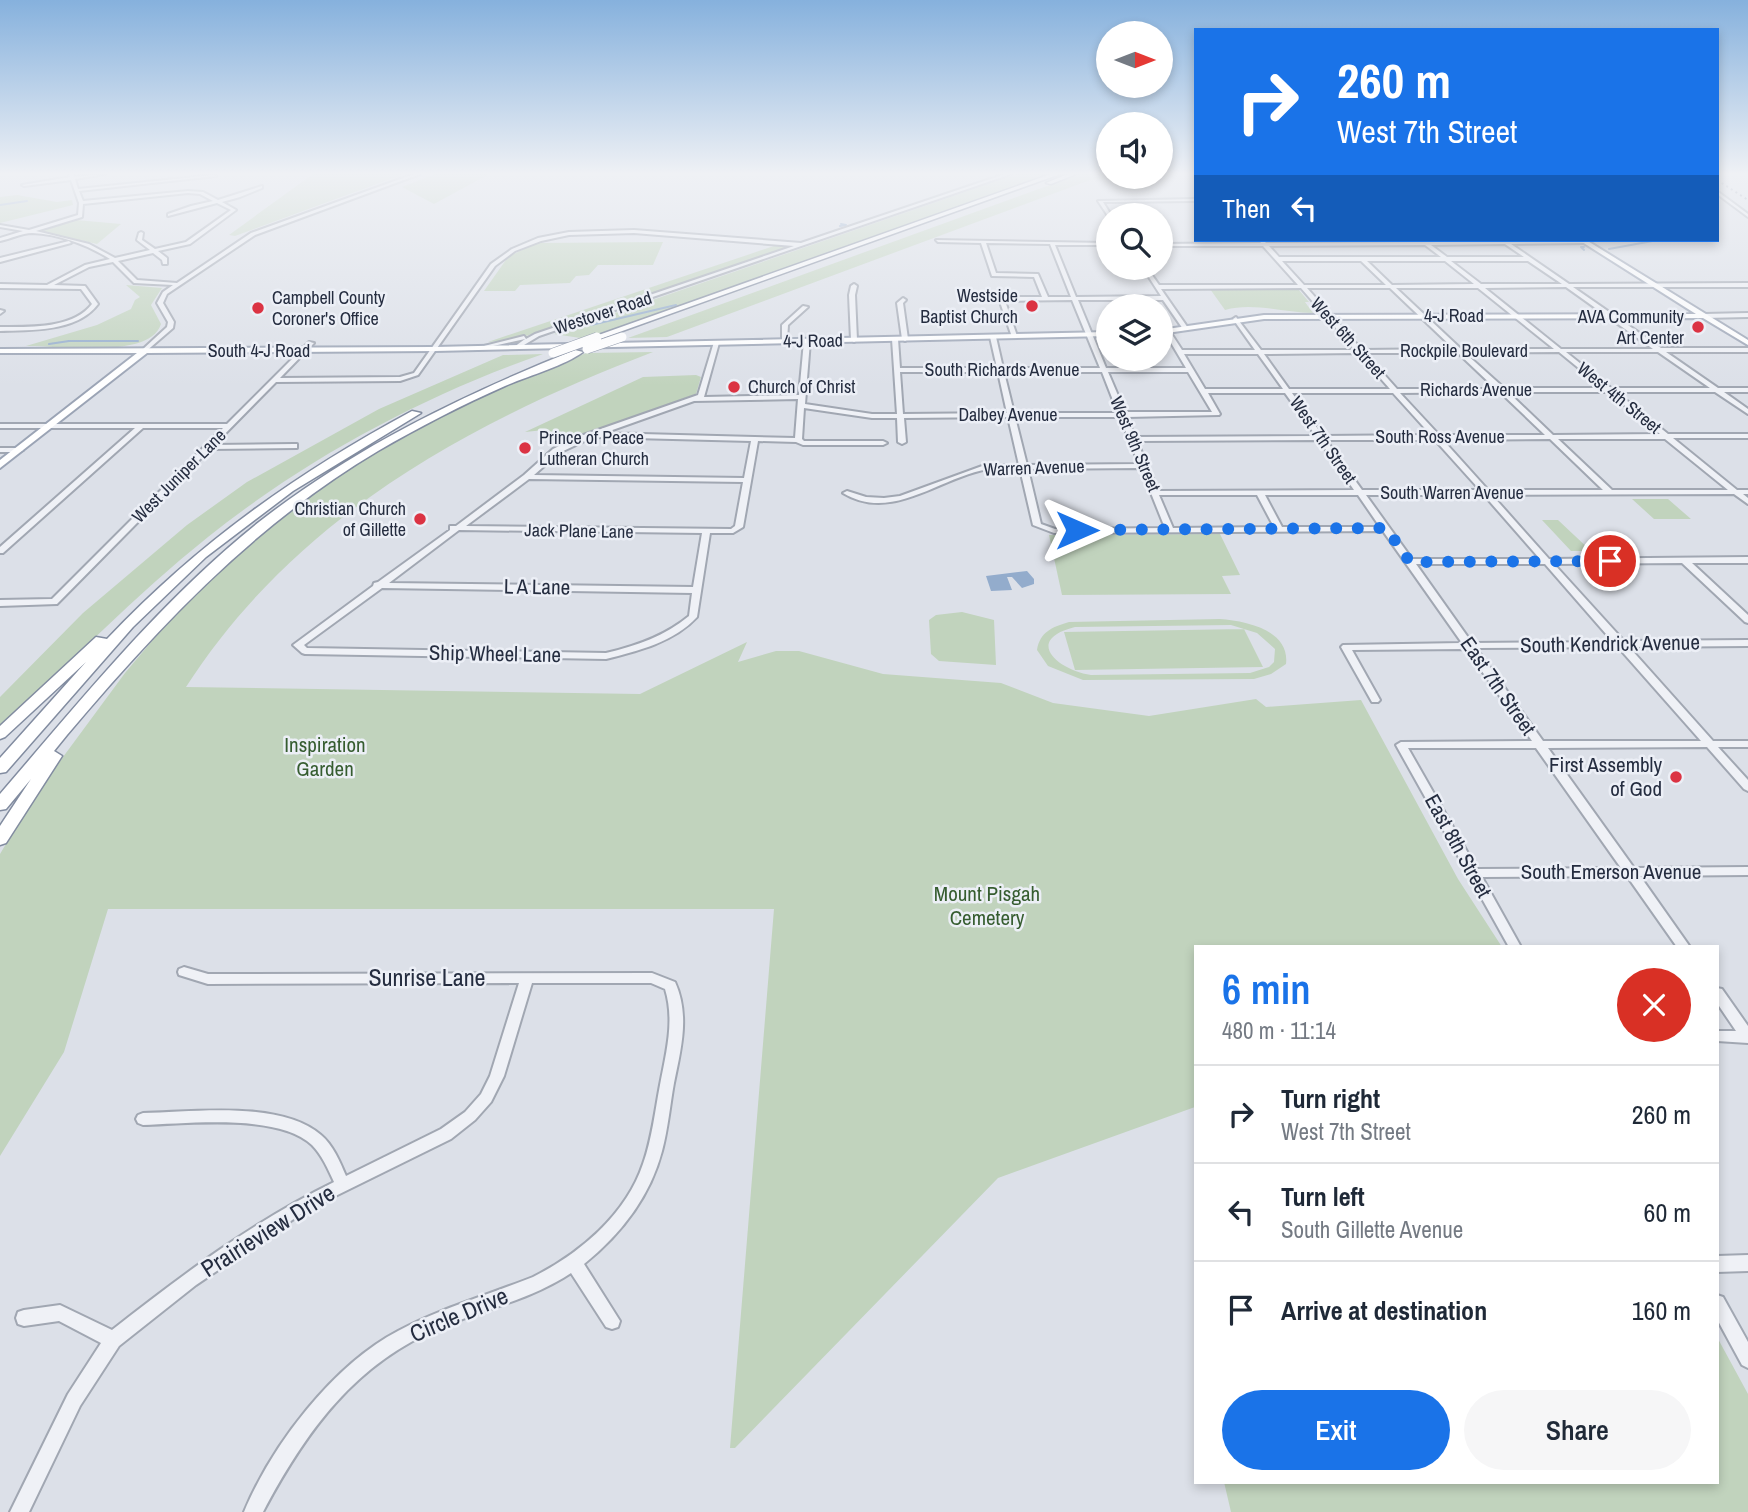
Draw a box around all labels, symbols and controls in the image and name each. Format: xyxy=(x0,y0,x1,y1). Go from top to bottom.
north arrow xyxy=(1096,21,1172,98)
map controls xyxy=(1096,21,1173,371)
text: 260 m xyxy=(1337,47,1451,113)
icon: right xyxy=(1222,56,1313,147)
text: West 7th Street xyxy=(1337,110,1517,153)
button: sound xyxy=(1096,112,1173,189)
icon: left xyxy=(1285,189,1323,227)
text: Then xyxy=(1222,191,1271,226)
button: search xyxy=(1096,203,1173,280)
place label: Westside Baptist Church xyxy=(920,283,1018,329)
place label: Campbell County Coroner's Office xyxy=(272,285,386,331)
street label: Westover Road xyxy=(551,285,655,340)
street label: West 6th Street xyxy=(1305,292,1392,384)
button: layers xyxy=(1096,294,1173,371)
marker: Westside Baptist Church xyxy=(1024,298,1040,314)
marker: Campbell County Coroner's Office xyxy=(250,300,266,316)
street label: 4-J Road xyxy=(1424,303,1484,328)
place label: AVA Community Art Center xyxy=(1577,304,1685,350)
marker: AVA Community Art Center xyxy=(1690,319,1706,335)
street label: 4-J Road xyxy=(783,327,843,354)
street label: South 4-J Road xyxy=(208,338,310,363)
street label: Rockpile Boulevard xyxy=(1400,338,1528,363)
street label: West 4th Street xyxy=(1572,356,1667,439)
street label: South Richards Avenue xyxy=(925,357,1079,382)
place label: Church of Christ xyxy=(748,374,855,399)
street label: Richards Avenue xyxy=(1420,377,1532,402)
marker: Church of Christ xyxy=(726,379,742,395)
street label: West 7th Street xyxy=(1284,391,1363,488)
street label: West 9th Street xyxy=(1104,392,1167,495)
street label: Dalbey Avenue xyxy=(958,402,1058,427)
street label: West Juniper Lane xyxy=(126,423,231,528)
street label: South Ross Avenue xyxy=(1375,424,1505,449)
place label: Prince of Peace Lutheran Church xyxy=(539,425,649,471)
marker: Prince of Peace Lutheran Church xyxy=(517,440,533,456)
street label: Warren Avenue xyxy=(983,453,1085,482)
street label: South Warren Avenue xyxy=(1380,480,1524,505)
position arrow xyxy=(1040,493,1114,567)
place label: Christian Church of Gillette xyxy=(294,496,406,542)
marker: Christian Church of Gillette xyxy=(412,511,428,527)
street label: Jack Plane Lane xyxy=(524,517,634,544)
pin xyxy=(1580,531,1640,591)
icon: arrive xyxy=(1591,542,1629,580)
street label: L A Lane xyxy=(504,571,570,602)
street label: South Kendrick Avenue xyxy=(1520,627,1700,660)
street label: East 7th Street xyxy=(1454,631,1543,741)
street label: Ship Wheel Lane xyxy=(429,638,561,669)
park label: Inspiration Garden xyxy=(284,730,366,783)
place label: First Assembly of God xyxy=(1549,750,1662,803)
marker: First Assembly of God xyxy=(1668,769,1684,785)
street label: East 8th Street xyxy=(1418,789,1499,903)
street label: South Emerson Avenue xyxy=(1521,857,1701,886)
park label: Mount Pisgah Cemetery xyxy=(934,879,1040,932)
street label: Sunrise Lane xyxy=(368,961,486,993)
text: 6 min xyxy=(1222,961,1311,1017)
button: close xyxy=(1617,968,1691,1042)
text: 480 m · 11:14 xyxy=(1222,1015,1336,1046)
text: Turn right xyxy=(1281,1081,1380,1116)
icon: right xyxy=(1222,1095,1260,1133)
text: 260 m xyxy=(1632,1097,1691,1132)
text: West 7th Street xyxy=(1281,1116,1411,1147)
street label: Prairieview Drive xyxy=(195,1176,340,1284)
text: Turn left xyxy=(1281,1179,1365,1214)
icon: left xyxy=(1222,1193,1260,1231)
text: 60 m xyxy=(1644,1195,1691,1230)
text: South Gillette Avenue xyxy=(1281,1214,1463,1245)
street label: Circle Drive xyxy=(405,1279,513,1349)
icon: arrive xyxy=(1222,1291,1260,1329)
text: Arrive at destination xyxy=(1281,1293,1487,1328)
text: 160 m xyxy=(1632,1293,1691,1328)
button: Exit xyxy=(1222,1390,1450,1470)
button: Share xyxy=(1464,1390,1691,1470)

